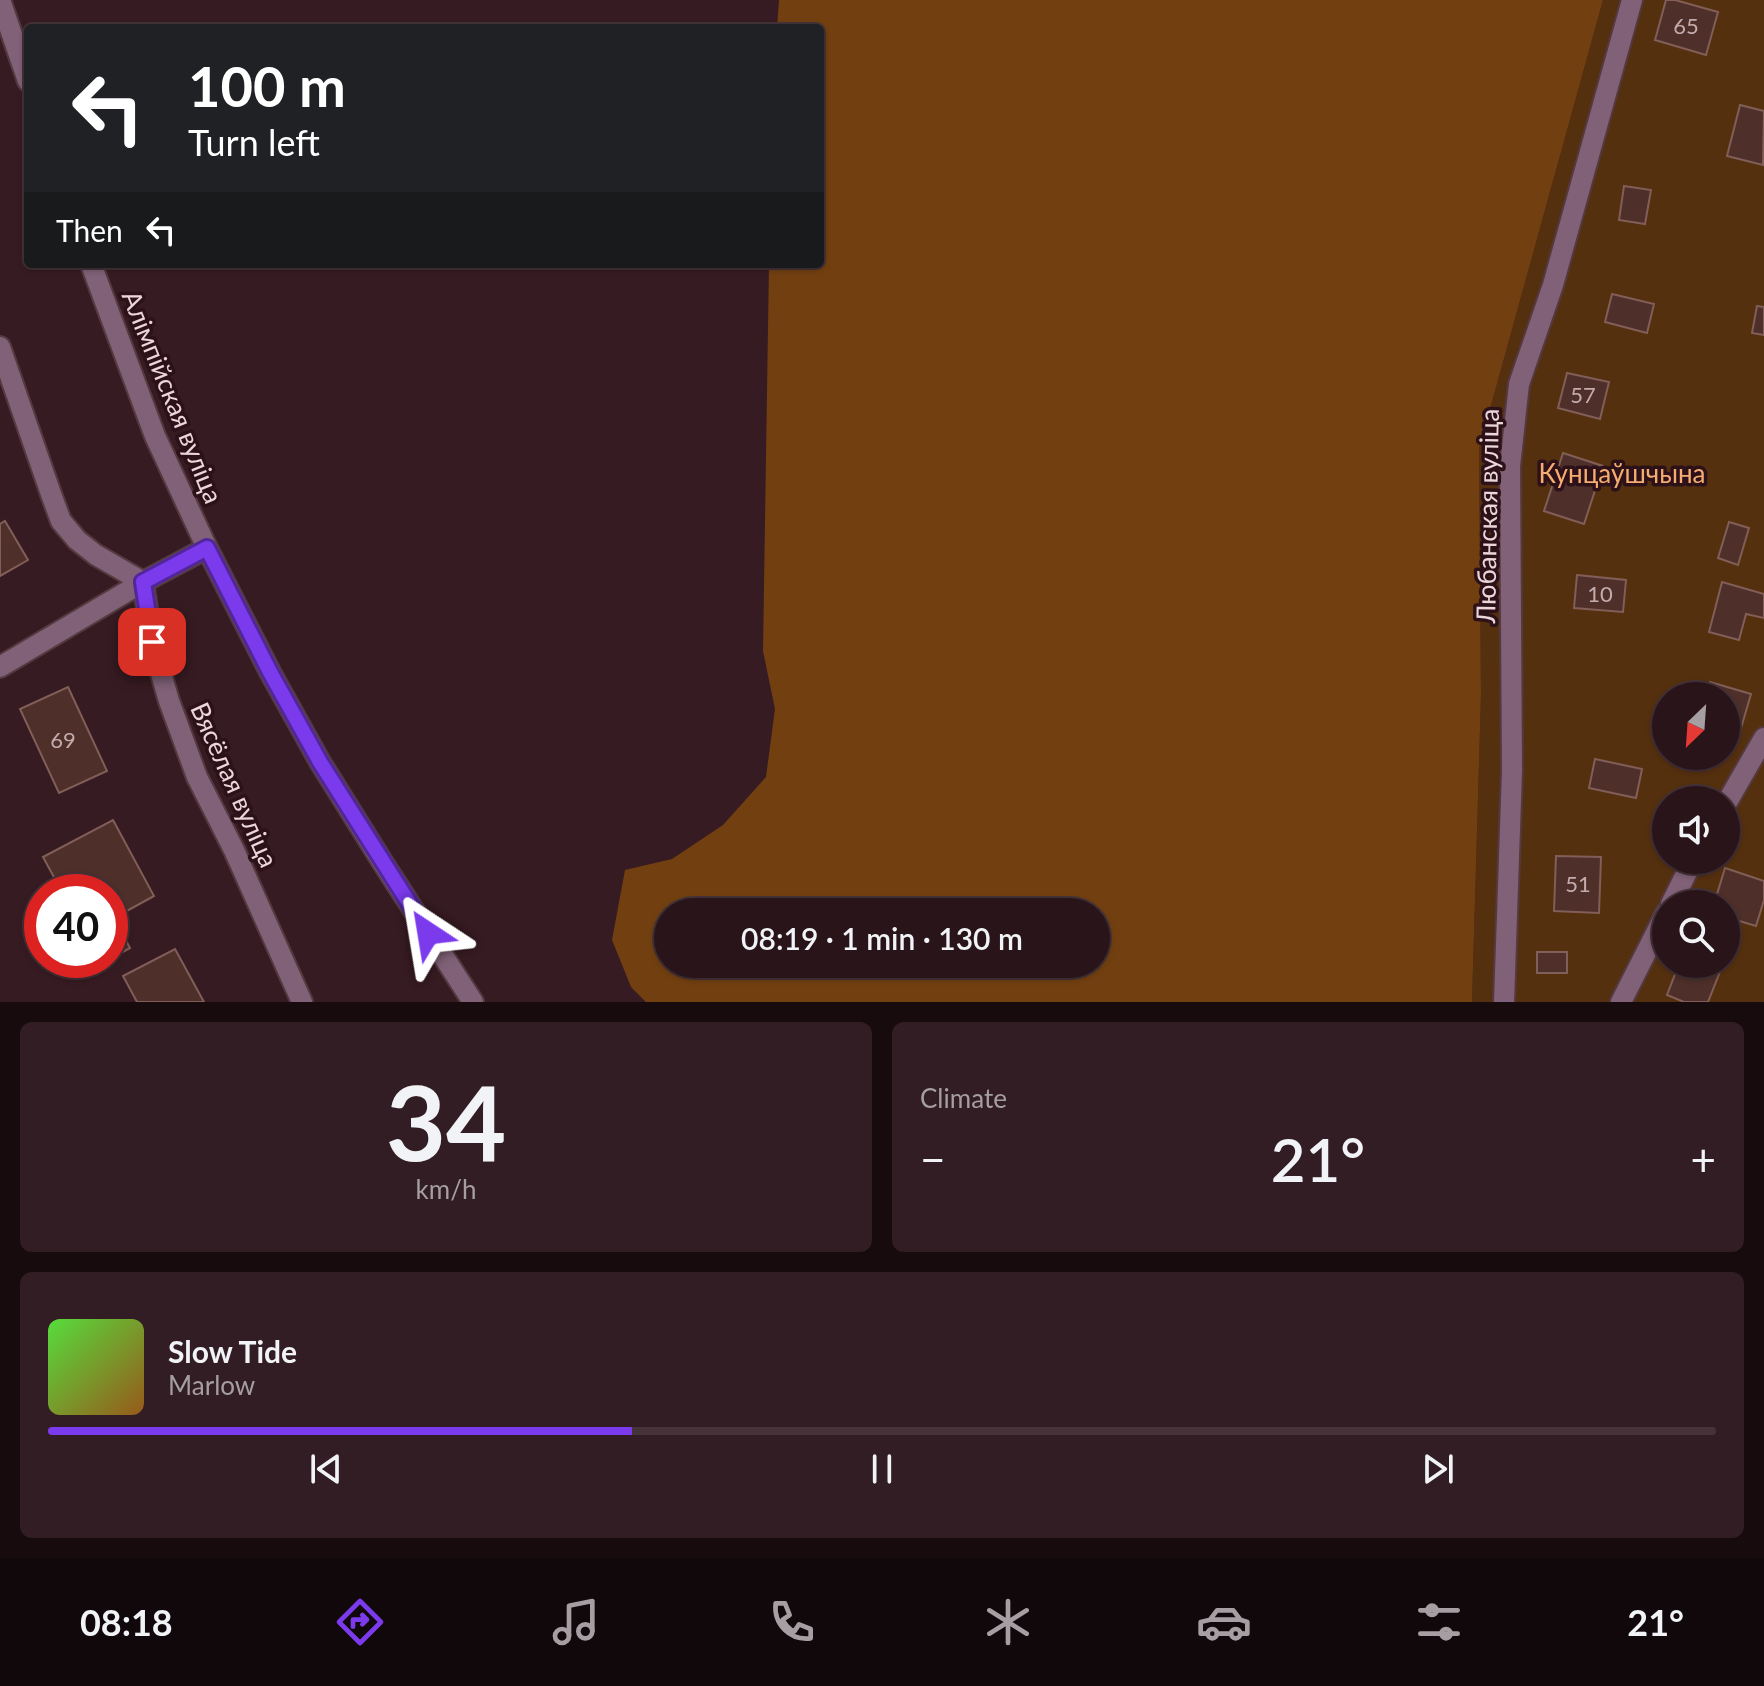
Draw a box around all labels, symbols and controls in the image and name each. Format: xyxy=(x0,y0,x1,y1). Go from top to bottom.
house number: 65 xyxy=(1673,12,1699,39)
text: 100 m xyxy=(188,52,346,119)
icon: left xyxy=(56,56,160,160)
text: Turn left xyxy=(188,120,320,164)
icon: left xyxy=(139,208,183,252)
text: Then xyxy=(56,212,123,248)
street label: Алімпійская вуліца xyxy=(116,286,230,508)
house number: 57 xyxy=(1570,381,1596,408)
street label: Любанская вуліца xyxy=(1469,408,1505,625)
park label: Кунцаўшчына xyxy=(1539,457,1705,489)
house number: 10 xyxy=(1587,580,1613,607)
pin xyxy=(118,608,186,676)
icon: arrive xyxy=(130,620,174,664)
north arrow xyxy=(1652,682,1740,770)
map controls xyxy=(1652,682,1740,978)
street label: Вясёлая вуліца xyxy=(184,697,286,872)
house number: 69 xyxy=(50,726,76,753)
button: sound xyxy=(1652,786,1740,874)
house number: 51 xyxy=(1565,870,1591,897)
speed limit sign: 40 xyxy=(24,874,128,978)
button: search xyxy=(1652,890,1740,978)
position arrow xyxy=(386,891,470,975)
text: 08:19 · 1 min · 130 m xyxy=(741,920,1023,956)
text: 34 xyxy=(386,1058,506,1183)
text: Climate xyxy=(920,1082,1007,1114)
text: 21° xyxy=(1271,1123,1365,1195)
text: − xyxy=(920,1133,946,1185)
text: + xyxy=(1690,1133,1716,1185)
text: km/h xyxy=(416,1173,476,1205)
text: Slow Tide xyxy=(168,1333,297,1369)
text: Marlow xyxy=(168,1369,255,1401)
icon: previous xyxy=(304,1447,348,1491)
icon: pause xyxy=(860,1447,904,1491)
icon: next xyxy=(1416,1447,1460,1491)
icon: directions xyxy=(332,1594,388,1650)
icon: music xyxy=(548,1594,604,1650)
icon: phone xyxy=(764,1594,820,1650)
icon: climate xyxy=(980,1594,1036,1650)
icon: car xyxy=(1196,1594,1252,1650)
icon: filters xyxy=(1411,1594,1467,1650)
text: 08:18 xyxy=(80,1600,173,1644)
text: 21° xyxy=(1627,1600,1684,1644)

